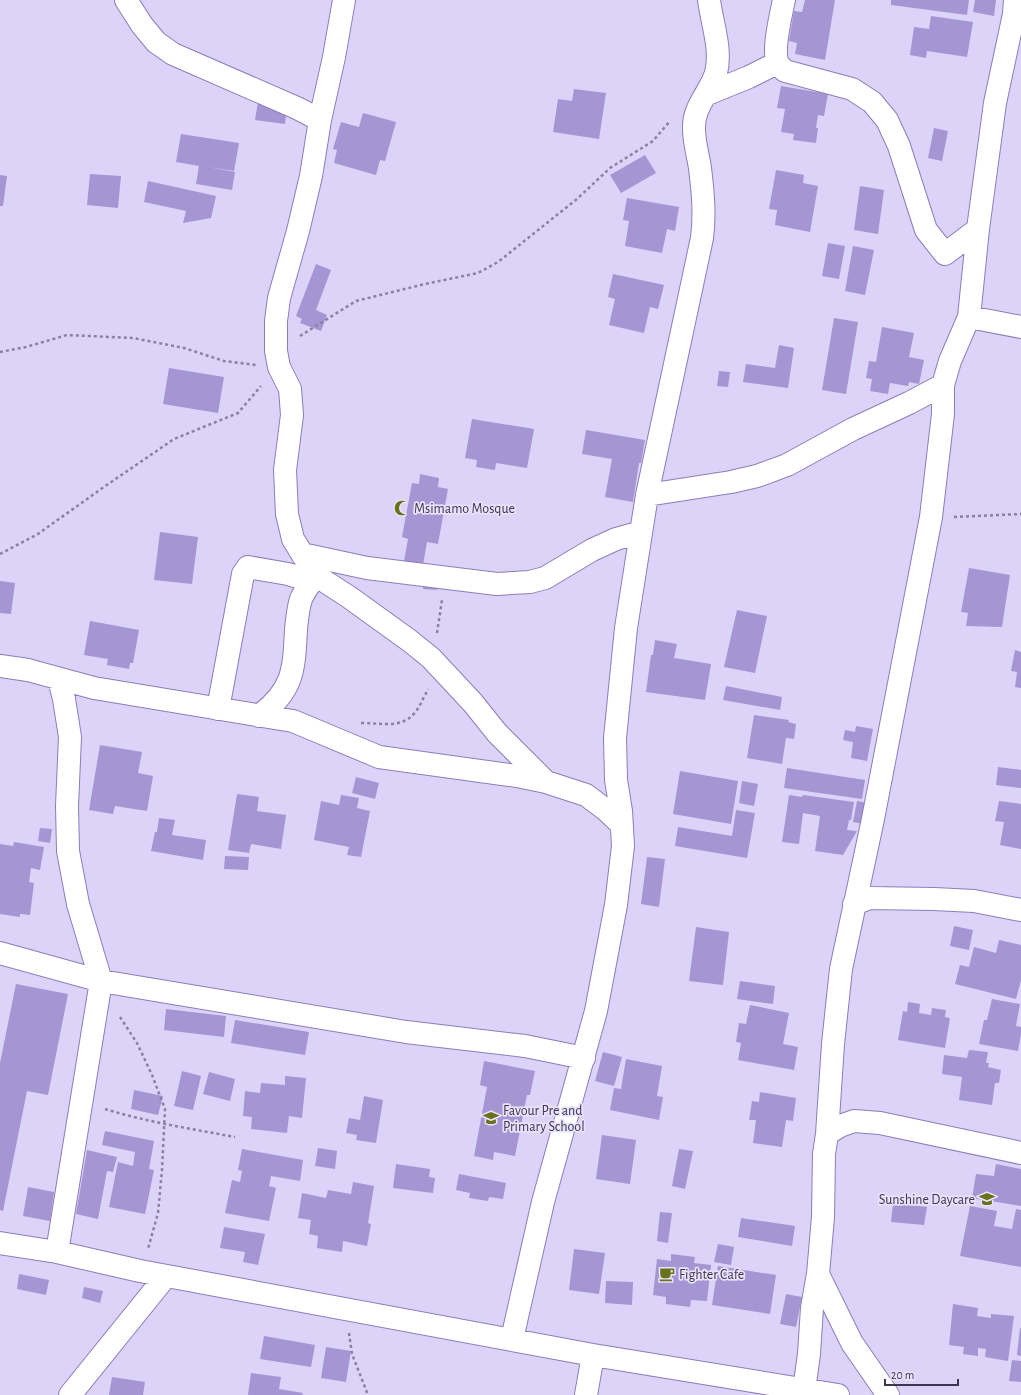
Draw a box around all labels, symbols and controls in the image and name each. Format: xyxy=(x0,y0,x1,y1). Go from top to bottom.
mosque icon: Msimamo Mosque xyxy=(393,499,411,517)
place label: Msimamo Mosque xyxy=(414,502,515,516)
place label: Favour Pre and Primary School xyxy=(503,1104,585,1134)
school or university icon: Favour Pre and Primary School xyxy=(482,1109,500,1127)
school or university icon: Sunshine Daycare xyxy=(978,1190,996,1208)
place label: Sunshine Daycare xyxy=(879,1193,975,1207)
cafe icon: Fighter Cafe xyxy=(658,1265,676,1283)
place label: Fighter Cafe xyxy=(679,1268,744,1282)
scale bar xyxy=(885,1361,958,1387)
text: 20 m xyxy=(891,1369,914,1381)

